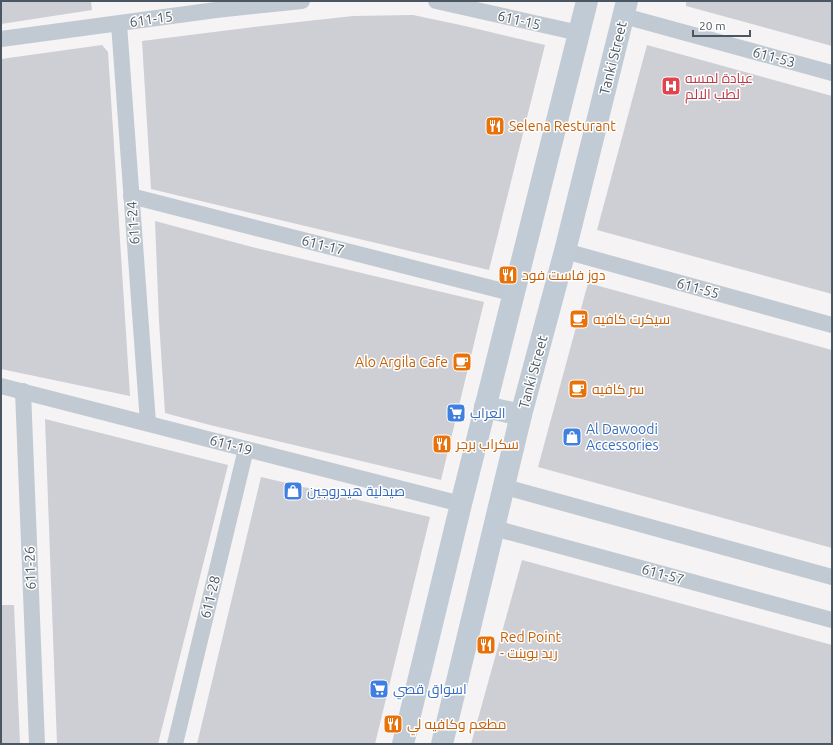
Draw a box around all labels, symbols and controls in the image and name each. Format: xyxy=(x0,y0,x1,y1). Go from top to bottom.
street label: 611-15 xyxy=(496,7,542,33)
street label: 611-15 xyxy=(128,8,174,30)
scale bar xyxy=(693,12,750,38)
street label: Tanki Street xyxy=(596,19,630,96)
text: 20 m xyxy=(699,19,726,32)
street label: 611-53 xyxy=(751,44,797,70)
place label: عيادة لمسه لطب الالم xyxy=(685,70,753,104)
hospital icon: عيادة لمسه لطب الالم xyxy=(660,75,682,97)
restaurant icon: Selena Resturant xyxy=(484,115,506,137)
place label: Selena Resturant xyxy=(509,118,616,134)
street label: 611-24 xyxy=(123,201,142,245)
street label: 611-17 xyxy=(300,232,346,258)
restaurant icon: دوز فاست فود xyxy=(497,264,519,286)
place label: دوز فاست فود xyxy=(522,267,605,283)
street label: 611-55 xyxy=(675,275,721,301)
cafe icon: سيكرت كافيه xyxy=(568,308,590,330)
place label: سيكرت كافيه xyxy=(593,311,670,327)
street label: Tanki Street xyxy=(516,333,551,410)
cafe icon: Alo Argila Cafe xyxy=(451,351,473,373)
place label: Alo Argila Cafe xyxy=(355,354,448,370)
cafe icon: سر كافيه xyxy=(567,378,589,400)
place label: سر كافيه xyxy=(592,381,644,397)
supermarket icon: العراب xyxy=(445,402,467,424)
place label: العراب xyxy=(470,405,506,421)
place label: Al Dawoodi Accessories xyxy=(586,421,659,453)
shop icon: Al Dawoodi Accessories xyxy=(561,426,583,448)
street label: 611-19 xyxy=(208,432,254,458)
restaurant icon: سكراب برجر xyxy=(431,433,453,455)
place label: سكراب برجر xyxy=(455,436,519,452)
shop icon: صيدلية هيدروجين xyxy=(282,480,304,502)
place label: صيدلية هيدروجين xyxy=(307,483,405,499)
street label: 611-26 xyxy=(21,546,39,590)
street label: 611-57 xyxy=(640,561,686,587)
street label: 611-28 xyxy=(197,574,223,620)
place label: Red Point - ريد بوينت xyxy=(500,629,562,661)
restaurant icon: Red Point - ريد بوينت xyxy=(475,634,497,656)
supermarket icon: اسواق قصي xyxy=(368,678,390,700)
place label: اسواق قصي xyxy=(393,681,467,700)
restaurant icon: مطعم وكافيه لي xyxy=(382,713,404,735)
place label: مطعم وكافيه لي xyxy=(407,716,507,736)

